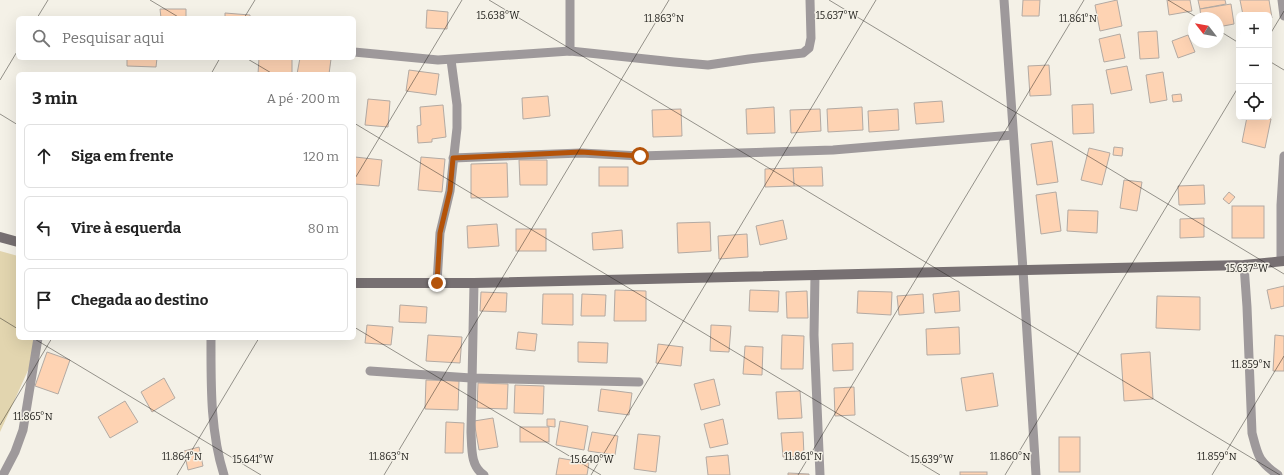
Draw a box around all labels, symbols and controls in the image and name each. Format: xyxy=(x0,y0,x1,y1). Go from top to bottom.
text: 15.638°W xyxy=(476,10,520,22)
text: 15.637°W xyxy=(816,10,859,22)
north arrow xyxy=(1188,12,1224,48)
map controls xyxy=(1236,12,1272,120)
button: + xyxy=(1236,12,1272,48)
text: 11.863°N xyxy=(644,13,684,25)
text: 11.861°N xyxy=(1059,13,1097,25)
search box xyxy=(16,16,356,60)
icon: search xyxy=(30,27,52,49)
text: Pesquisar aqui xyxy=(62,29,164,47)
button: − xyxy=(1236,48,1272,84)
button: locate xyxy=(1236,84,1272,120)
text: 3 min xyxy=(32,88,77,109)
text: A pé · 200 m xyxy=(267,91,340,106)
icon: ahead xyxy=(33,145,55,167)
text: Siga em frente xyxy=(71,147,174,165)
route start xyxy=(631,147,649,165)
text: 120 m xyxy=(303,149,339,164)
icon: left xyxy=(33,217,55,239)
text: Vire à esquerda xyxy=(71,219,181,237)
text: 80 m xyxy=(308,221,339,236)
text: 15.637°W xyxy=(1226,263,1269,275)
route end xyxy=(428,274,446,292)
icon: arrive xyxy=(33,289,55,311)
text: Chegada ao destino xyxy=(71,291,208,309)
text: 11.859°N xyxy=(1231,359,1271,371)
text: 11.865°N xyxy=(13,411,53,423)
text: 11.864°N xyxy=(162,451,202,463)
text: 11.863°N xyxy=(369,451,409,463)
text: 11.861°N xyxy=(784,451,822,463)
text: 11.860°N xyxy=(990,451,1030,463)
text: 11.859°N xyxy=(1197,451,1237,463)
text: 15.641°W xyxy=(232,454,274,466)
text: 15.640°W xyxy=(570,454,615,466)
text: 15.639°W xyxy=(911,454,954,466)

